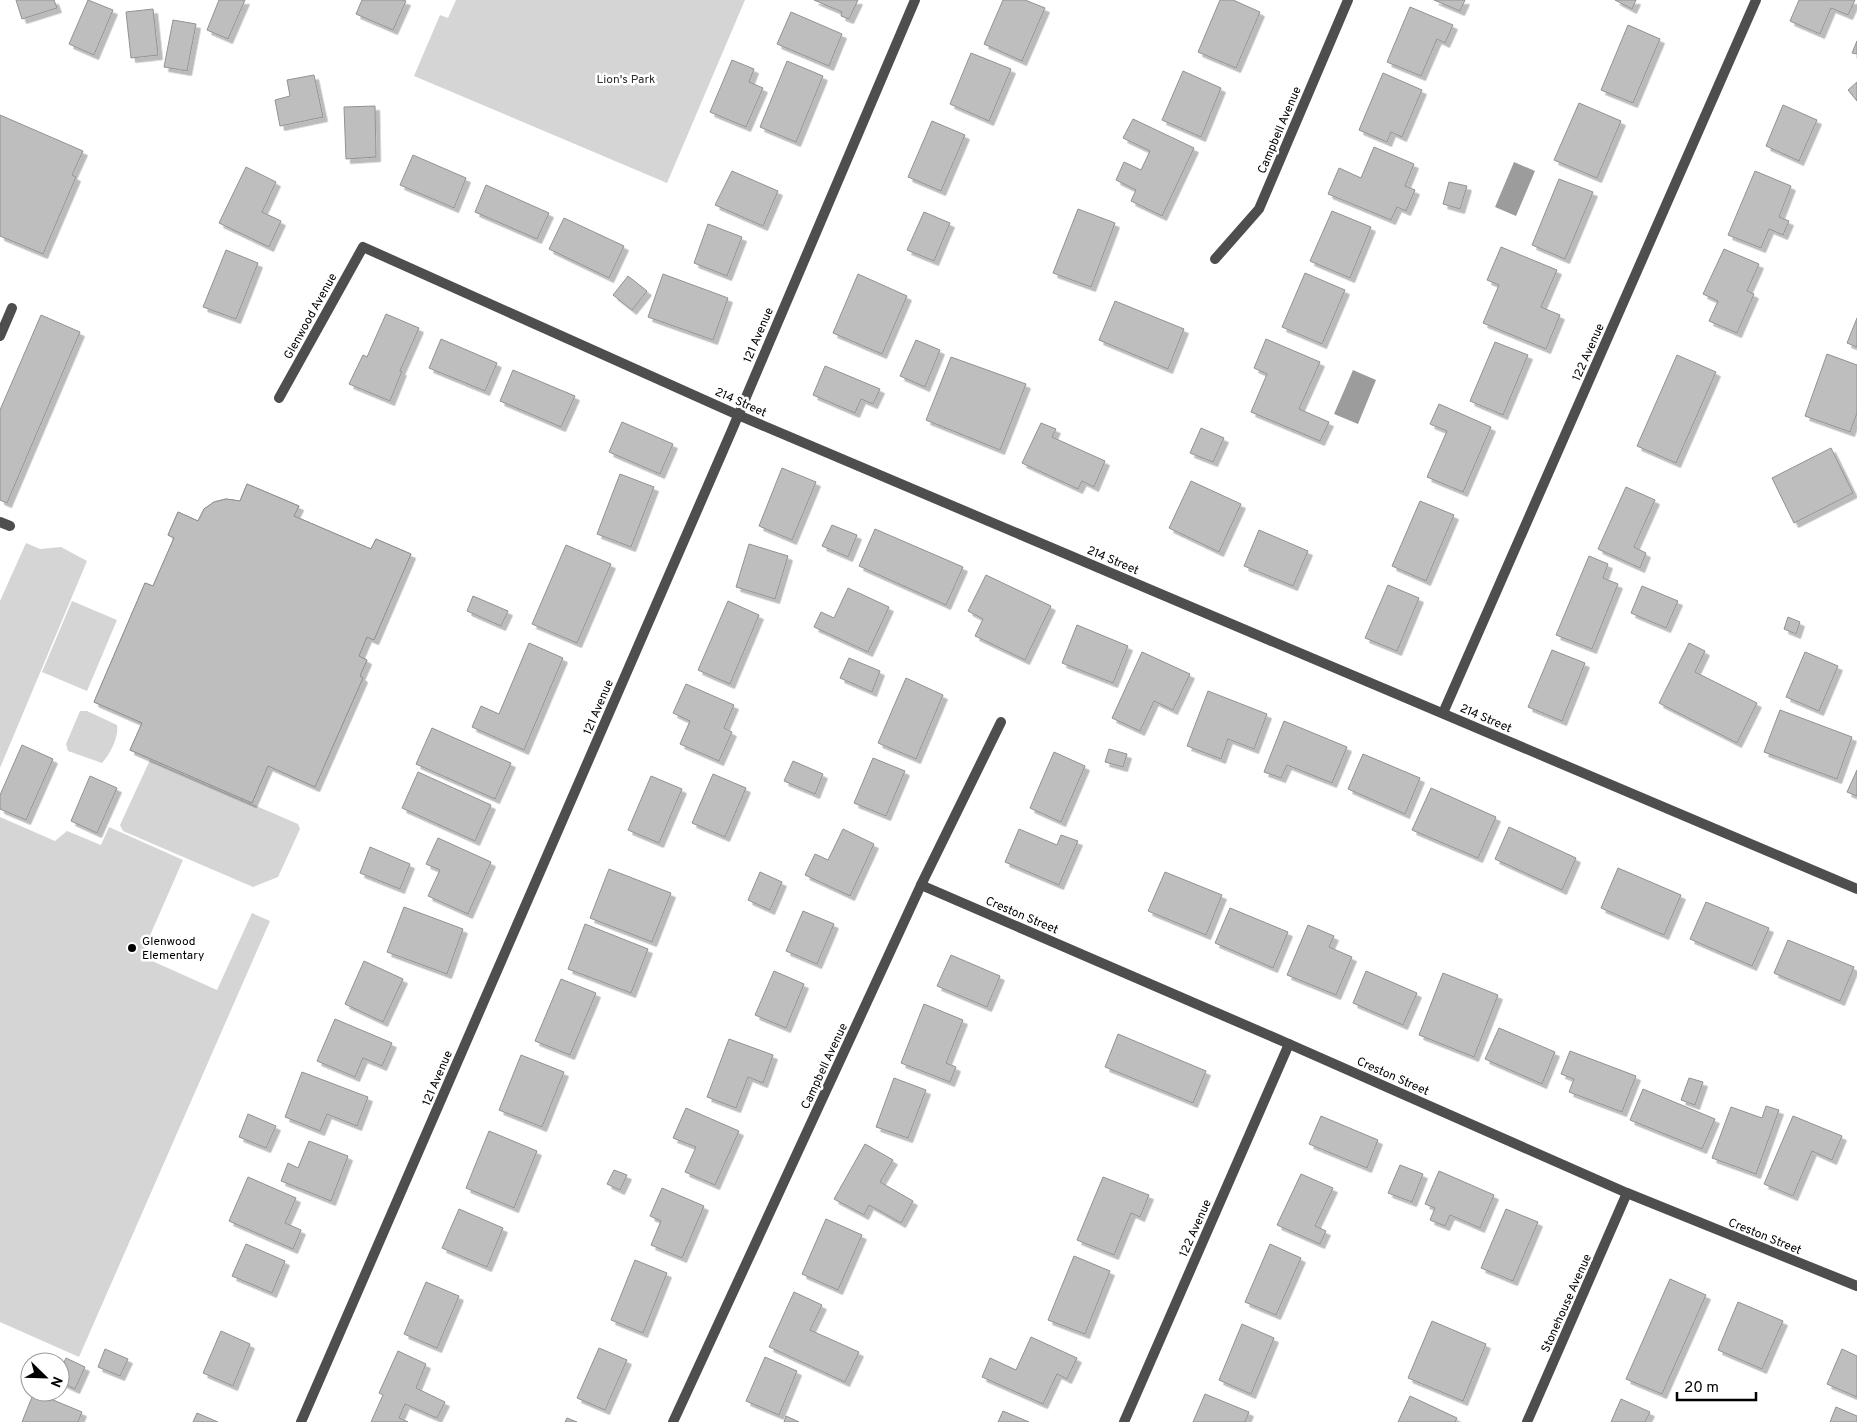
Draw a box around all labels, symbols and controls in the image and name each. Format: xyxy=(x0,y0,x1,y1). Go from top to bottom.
park label: Lion's Park xyxy=(597,72,655,88)
street label: Campbell Avenue xyxy=(1254,84,1306,177)
street label: Glenwood Avenue xyxy=(281,271,341,362)
street label: 121 Avenue xyxy=(740,305,778,366)
street label: 122 Avenue xyxy=(1569,321,1609,384)
street label: 214 Street xyxy=(712,384,769,421)
street label: 214 Street xyxy=(1084,543,1141,579)
street label: 121 Avenue xyxy=(580,677,618,738)
street label: 214 Street xyxy=(1457,701,1514,737)
street label: Creston Street xyxy=(983,893,1060,938)
place label: Glenwood Elementary xyxy=(142,934,204,964)
marker: Glenwood Elementary xyxy=(126,942,138,954)
street label: Campbell Avenue xyxy=(798,1021,852,1112)
street label: 121 Avenue xyxy=(419,1048,457,1109)
street label: Creston Street xyxy=(1354,1054,1431,1100)
street label: 122 Avenue xyxy=(1176,1197,1216,1260)
street label: Creston Street xyxy=(1726,1215,1804,1259)
street label: Stonehouse Avenue xyxy=(1538,1252,1596,1355)
north arrow xyxy=(20,1352,70,1402)
scale bar xyxy=(1677,1370,1756,1402)
text: N xyxy=(46,1374,65,1389)
text: 20 m xyxy=(1684,1379,1719,1398)

